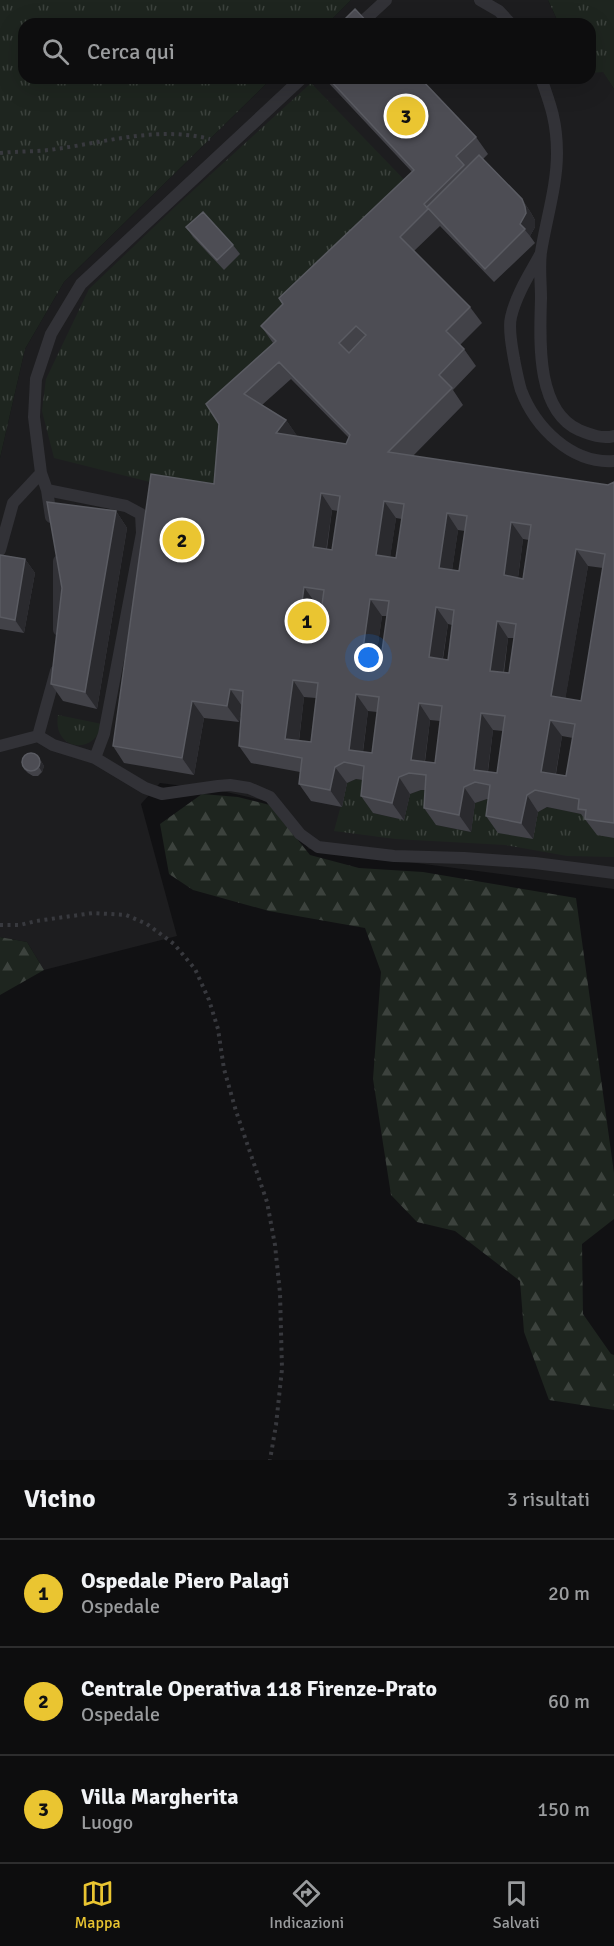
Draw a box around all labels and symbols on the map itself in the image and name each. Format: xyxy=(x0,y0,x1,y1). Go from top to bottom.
pin: 3 xyxy=(386,94,426,138)
pin: 2 xyxy=(162,518,201,562)
pin: 1 xyxy=(288,598,326,644)
your location xyxy=(354,643,383,672)

